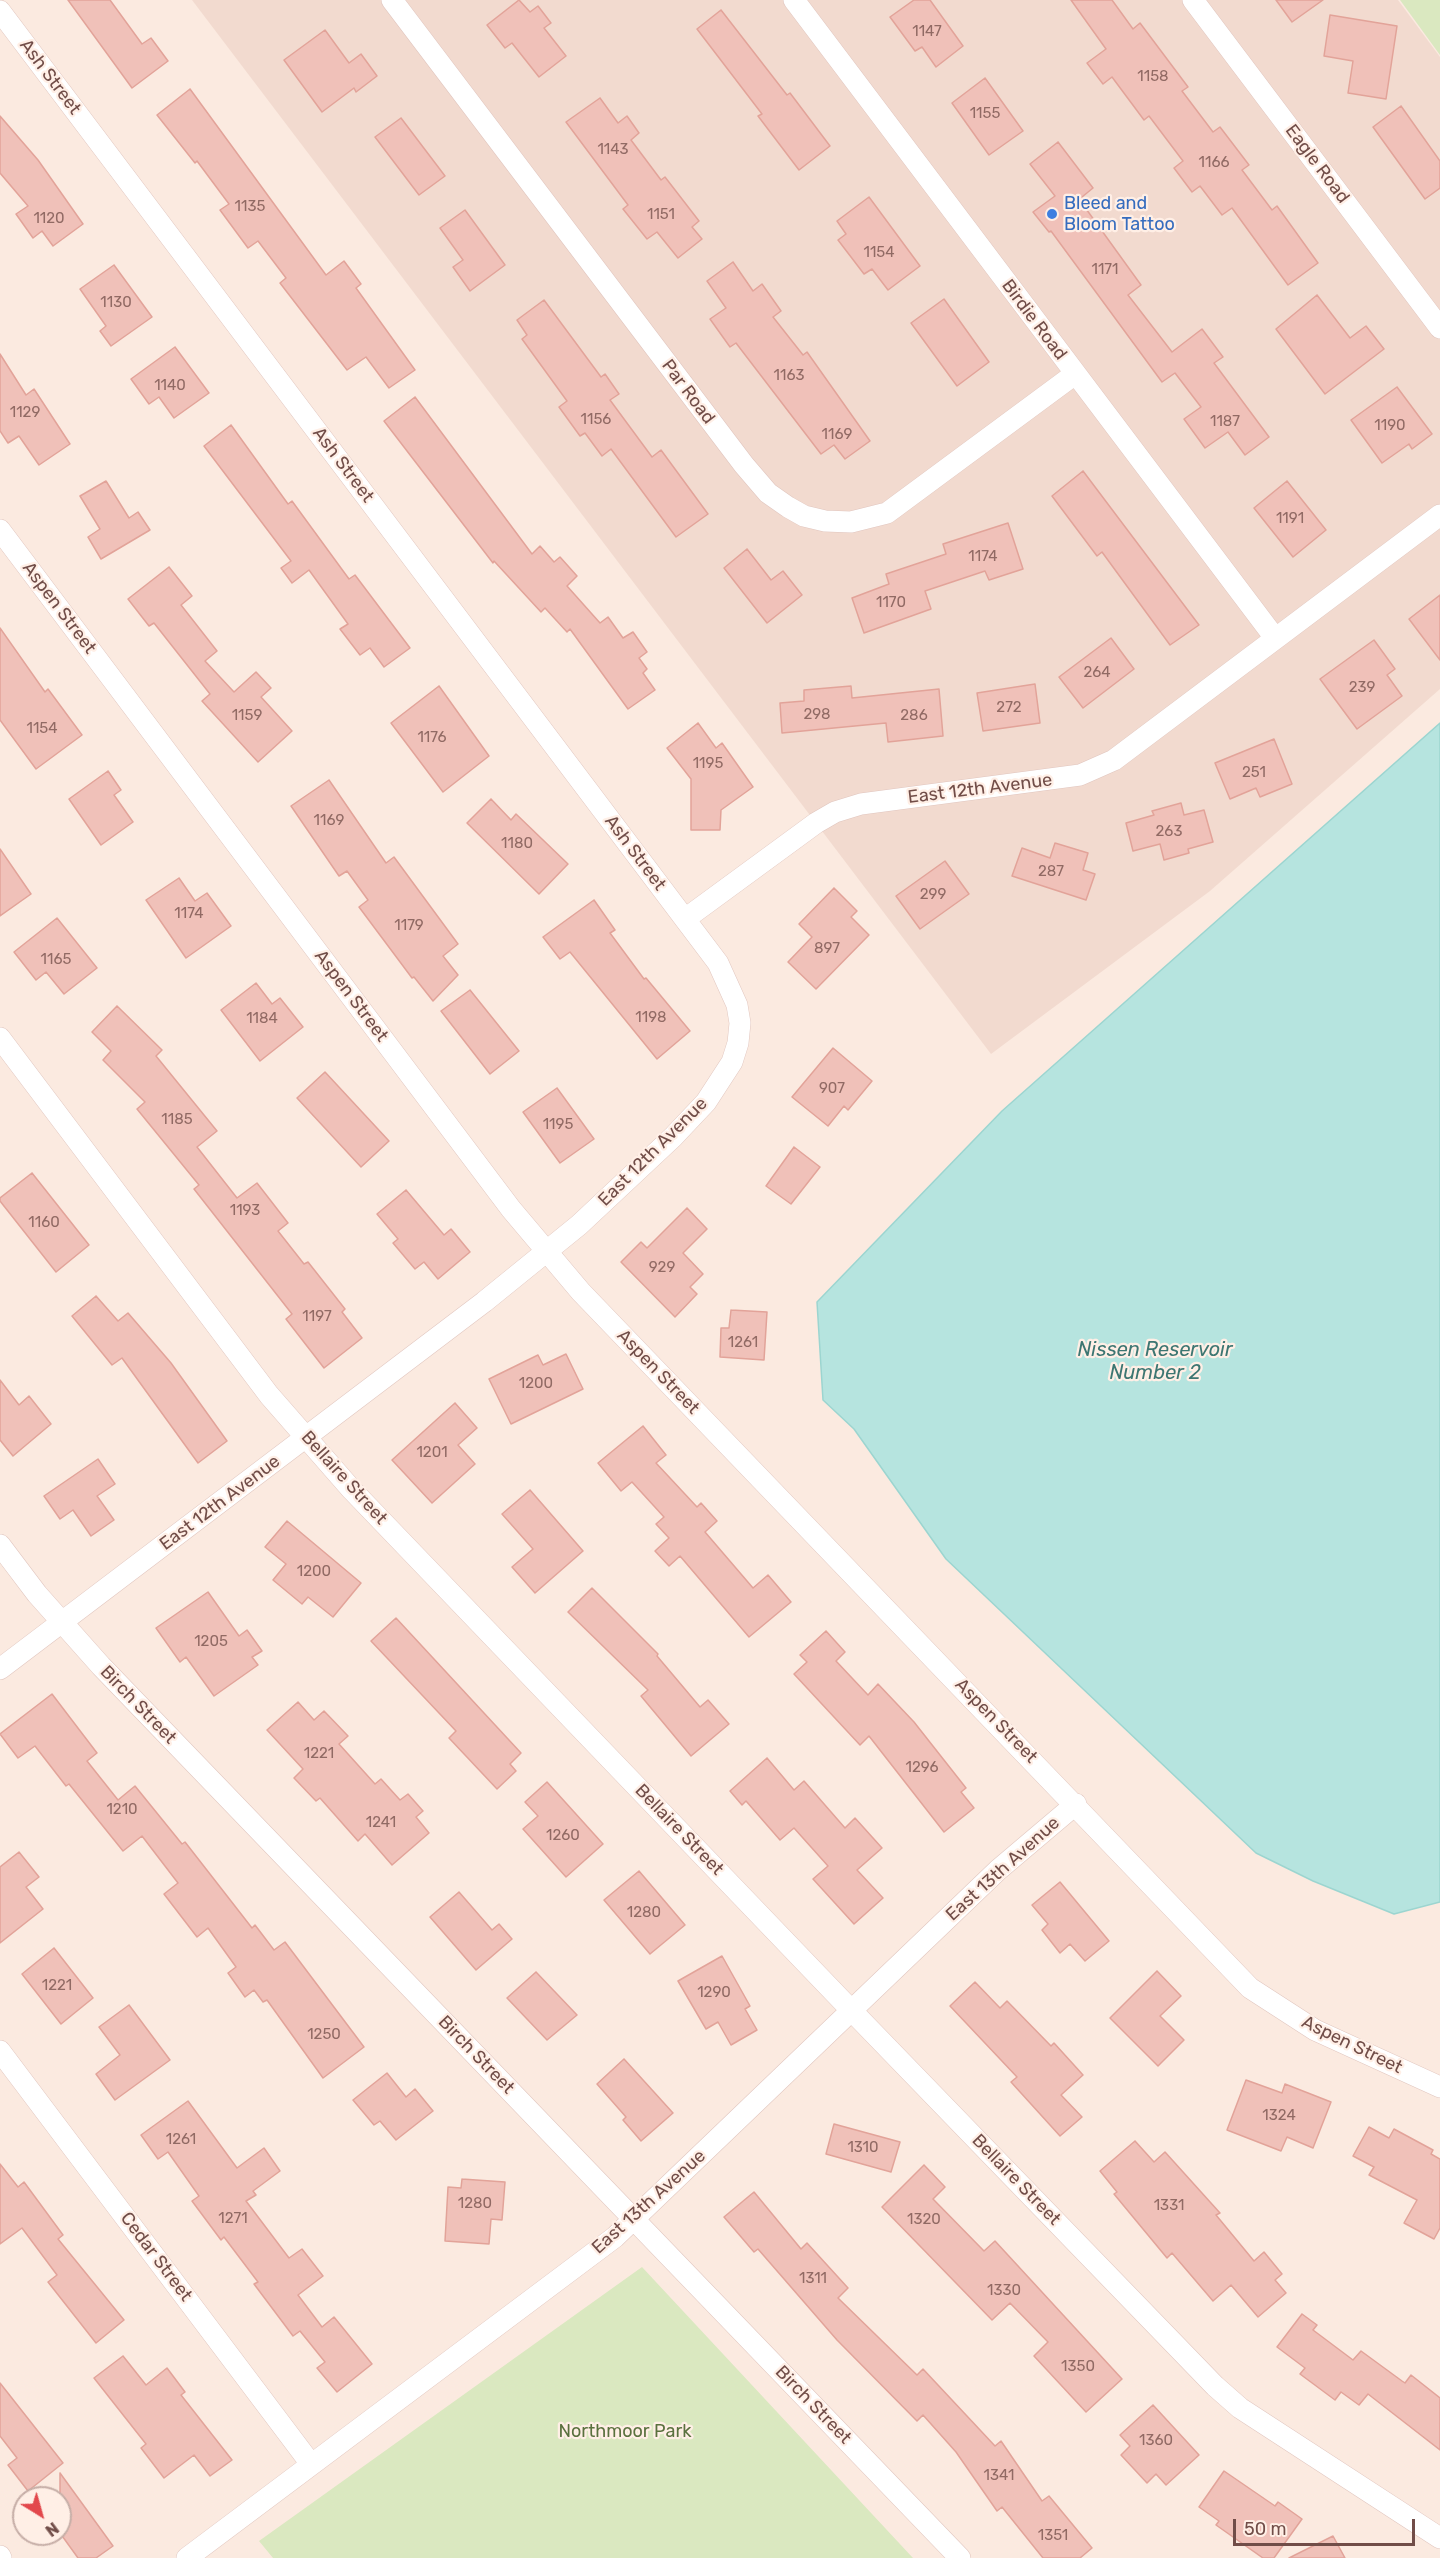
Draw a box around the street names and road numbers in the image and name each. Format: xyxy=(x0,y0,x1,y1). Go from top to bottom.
street label: Ash Street xyxy=(15,35,85,119)
street label: Eagle Road xyxy=(1280,120,1354,208)
street label: Birdie Road xyxy=(997,275,1071,365)
street label: Par Road xyxy=(657,355,719,429)
street label: Ash Street xyxy=(308,423,378,507)
street label: Aspen Street xyxy=(17,558,101,658)
street label: East 12th Avenue xyxy=(907,769,1053,809)
street label: Ash Street xyxy=(600,811,670,895)
street label: Aspen Street xyxy=(309,946,393,1046)
street label: East 12th Avenue xyxy=(594,1093,712,1211)
street label: Aspen Street xyxy=(612,1325,704,1419)
street label: Bellaire Street xyxy=(296,1427,392,1529)
street label: East 12th Avenue xyxy=(156,1451,284,1555)
street label: Birch Street xyxy=(95,1661,181,1749)
street label: Aspen Street xyxy=(950,1674,1042,1768)
street label: Bellaire Street xyxy=(630,1780,728,1880)
street label: East 13th Avenue xyxy=(942,1812,1064,1926)
street label: Birch Street xyxy=(433,2011,519,2099)
street label: Aspen Street xyxy=(1298,2011,1406,2079)
street label: Bellaire Street xyxy=(967,2130,1065,2230)
street label: East 13th Avenue xyxy=(588,2145,710,2259)
street label: Cedar Street xyxy=(115,2208,197,2306)
street label: Birch Street xyxy=(770,2361,856,2449)

